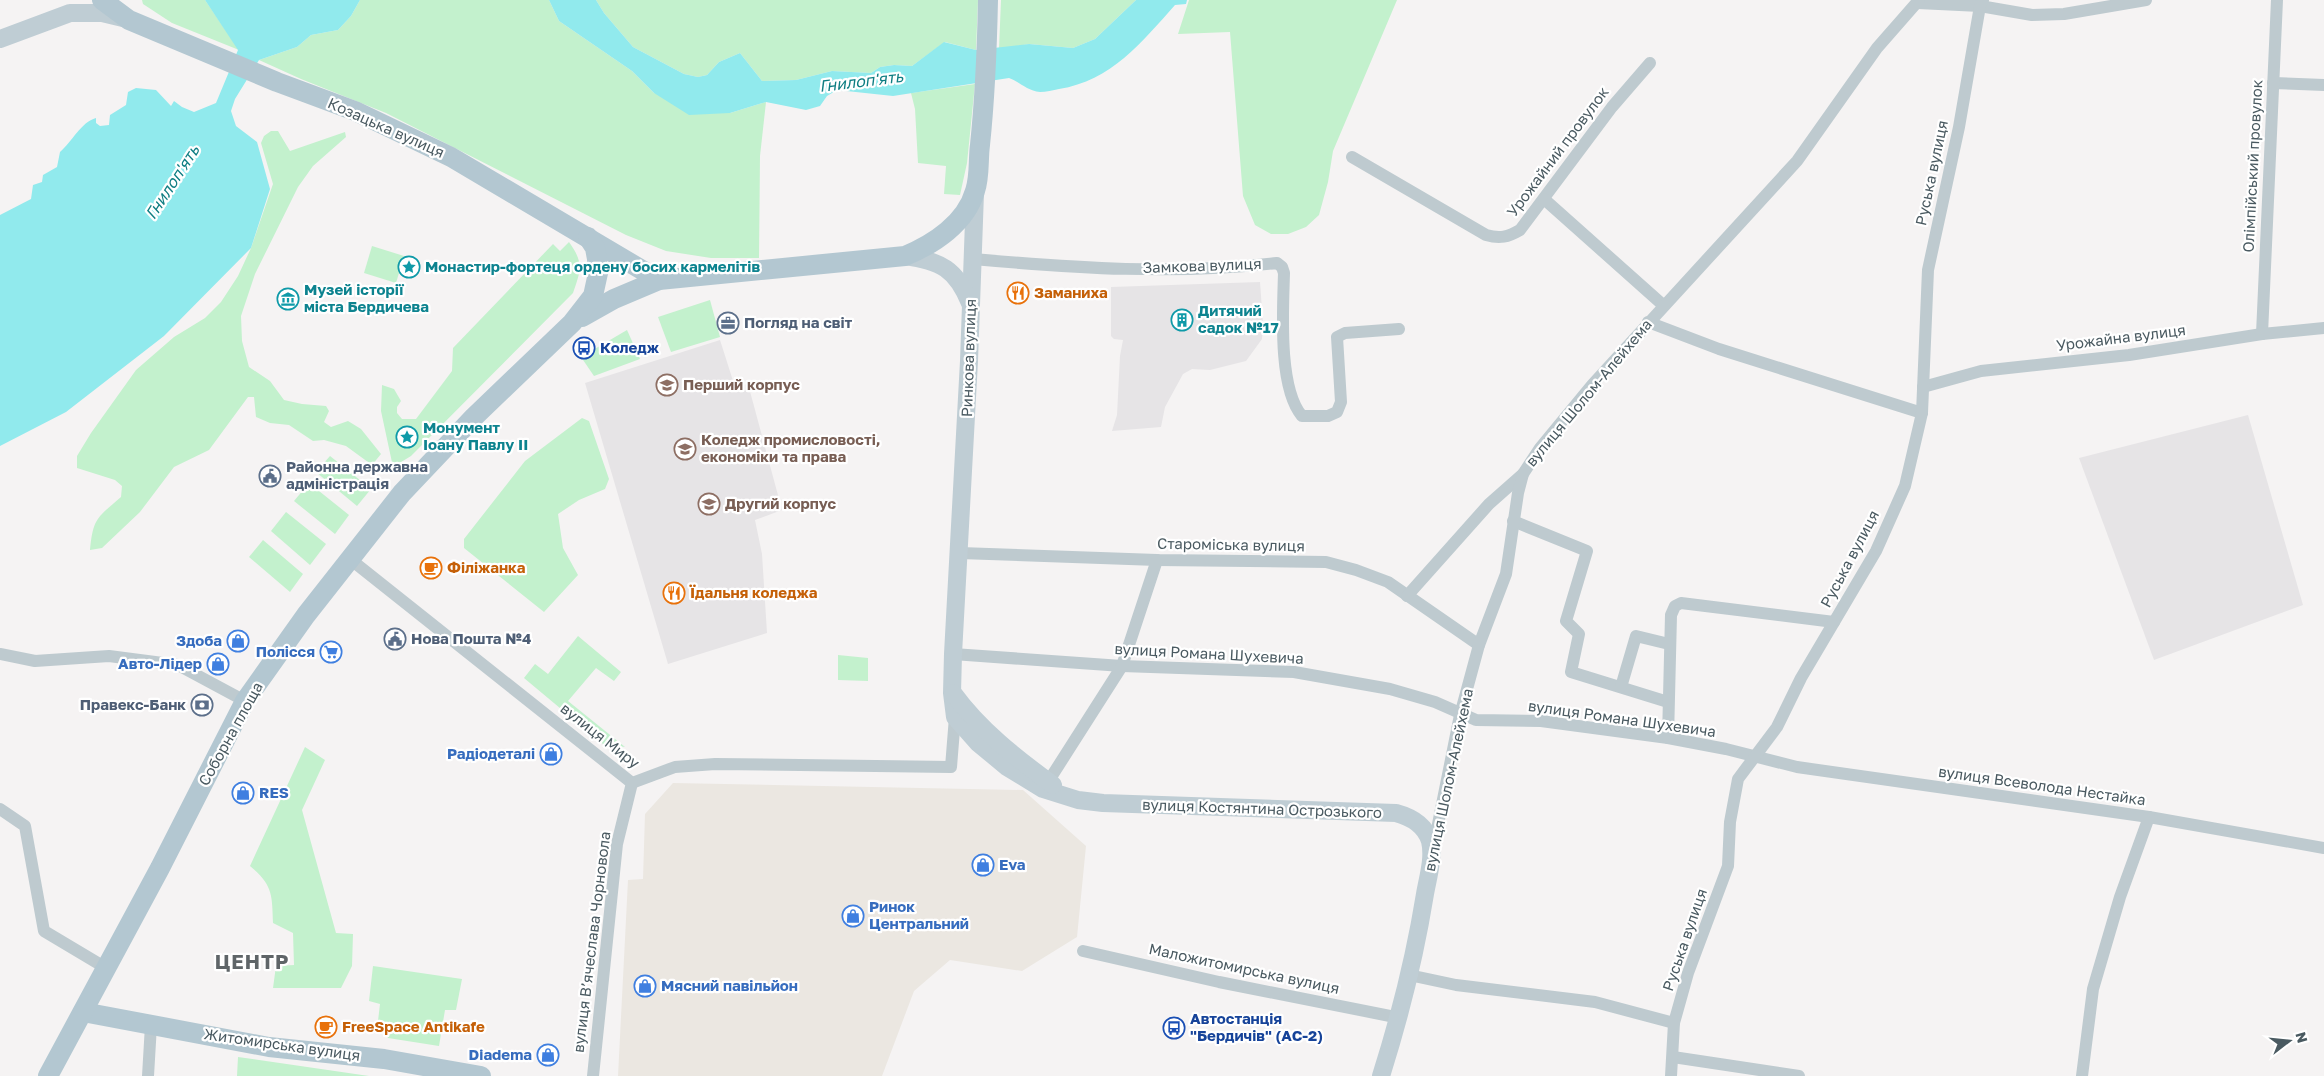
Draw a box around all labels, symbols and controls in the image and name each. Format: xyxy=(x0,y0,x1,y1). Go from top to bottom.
water label: Гнилоп'ять xyxy=(818,66,905,96)
street label: Олімпійський провулок xyxy=(2238,79,2266,253)
street label: Урожайний провулок xyxy=(1502,83,1612,220)
street label: Козацька вулиця xyxy=(325,93,447,161)
street label: Руська вулиця xyxy=(1911,118,1951,227)
water label: Гнилоп'ять xyxy=(141,141,204,223)
street label: Замкова вулиця xyxy=(1142,254,1262,276)
place icon: Монастир-фортеця ордену босих кармелітів xyxy=(397,255,421,279)
place label: Монастир-фортеця ордену босих кармелітів xyxy=(425,257,760,275)
place label: Музей історії міста Бердичева xyxy=(304,280,429,315)
restaurant icon: Заманиха xyxy=(1006,281,1030,305)
place label: Заманиха xyxy=(1034,283,1108,301)
museum icon: Музей історії міста Бердичева xyxy=(276,287,300,311)
street label: Ринкова вулиця xyxy=(957,299,979,417)
place label: Дитячий садок №17 xyxy=(1198,301,1279,336)
building icon: Дитячий садок №17 xyxy=(1170,308,1194,332)
office icon: Погляд на світ xyxy=(716,311,740,335)
place label: Погляд на світ xyxy=(744,313,853,331)
street label: вулиця Шолом-Алейхема xyxy=(1521,315,1655,470)
street label: Урожайна вулиця xyxy=(2055,320,2187,354)
bus stop icon: Коледж xyxy=(572,336,596,360)
place label: Коледж xyxy=(600,338,660,356)
school or university icon: Перший корпус xyxy=(655,373,679,397)
place label: Перший корпус xyxy=(683,375,800,393)
place label: Монумент Іоану Павлу ІІ xyxy=(423,418,528,453)
place icon: Монумент Іоану Павлу ІІ xyxy=(395,425,419,449)
place label: Коледж промисловості, економіки та права xyxy=(701,430,881,465)
school or university icon: Коледж промисловості, економіки та права xyxy=(673,437,697,461)
place label: Районна державна адміністрація xyxy=(286,457,428,492)
public building icon: Районна державна адміністрація xyxy=(258,464,282,488)
school or university icon: Другий корпус xyxy=(697,492,721,516)
place label: Другий корпус xyxy=(725,494,836,512)
street label: Руська вулиця xyxy=(1816,507,1882,610)
street label: Староміська вулиця xyxy=(1157,534,1305,554)
cafe icon: Філіжанка xyxy=(419,556,443,580)
place label: Філіжанка xyxy=(447,558,526,576)
restaurant icon: Їдальня коледжа xyxy=(662,581,686,605)
place label: Їдальня коледжа xyxy=(689,583,818,601)
public building icon: Нова Пошта №4 xyxy=(383,627,407,651)
shop icon: Здоба xyxy=(226,629,250,653)
place label: Нова Пошта №4 xyxy=(411,629,531,647)
place label: Здоба xyxy=(176,631,222,649)
street label: вулиця Романа Шухевича xyxy=(1114,639,1304,667)
supermarket icon: Полісся xyxy=(319,640,343,664)
place label: Полісся xyxy=(256,642,315,660)
shop icon: Авто-Лідер xyxy=(206,652,230,676)
place label: Авто-Лідер xyxy=(118,654,202,672)
street label: Соборна площа xyxy=(194,679,266,788)
street label: вулиця Шолом-Алейхема xyxy=(1420,687,1476,873)
bank icon: Правекс-Банк xyxy=(190,693,214,717)
place label: Правекс-Банк xyxy=(80,695,186,713)
street label: вулиця Романа Шухевича xyxy=(1527,696,1717,740)
street label: вулиця Миру xyxy=(558,699,644,772)
shop icon: Радіодеталі xyxy=(539,742,563,766)
place label: Радіодеталі xyxy=(447,744,535,762)
street label: вулиця Всеволода Нестайка xyxy=(1937,762,2147,808)
shop icon: RES xyxy=(231,781,255,805)
place label: RES xyxy=(259,783,289,801)
street label: вулиця Костянтина Острозького xyxy=(1142,795,1382,821)
street label: вулиця Вʼячеслава Чорновола xyxy=(568,830,614,1054)
shop icon: Eva xyxy=(971,853,995,877)
place label: Eva xyxy=(999,855,1026,873)
street label: Руська вулиця xyxy=(1658,886,1710,993)
place label: Ринок Центральний xyxy=(869,897,969,932)
shop icon: Ринок Центральний xyxy=(841,904,865,928)
street label: Маложитомирська вулиця xyxy=(1147,939,1341,997)
district label: ЦЕНТР xyxy=(215,949,289,973)
shop icon: Мясний павільйон xyxy=(633,974,657,998)
place label: Мясний павільйон xyxy=(661,976,798,994)
place label: Автостанція "Бердичів" (АС-2) xyxy=(1190,1009,1323,1044)
cafe icon: FreeSpace Antikafe xyxy=(314,1015,338,1039)
bus stop icon: Автостанція "Бердичів" (АС-2) xyxy=(1162,1016,1186,1040)
north arrow xyxy=(2264,1016,2314,1066)
place label: FreeSpace Antikafe xyxy=(342,1017,485,1035)
street label: Житомирська вулиця xyxy=(203,1024,362,1064)
text: N xyxy=(2292,1030,2312,1045)
shop icon: Diadema xyxy=(536,1043,560,1067)
place label: Diadema xyxy=(469,1045,532,1063)

